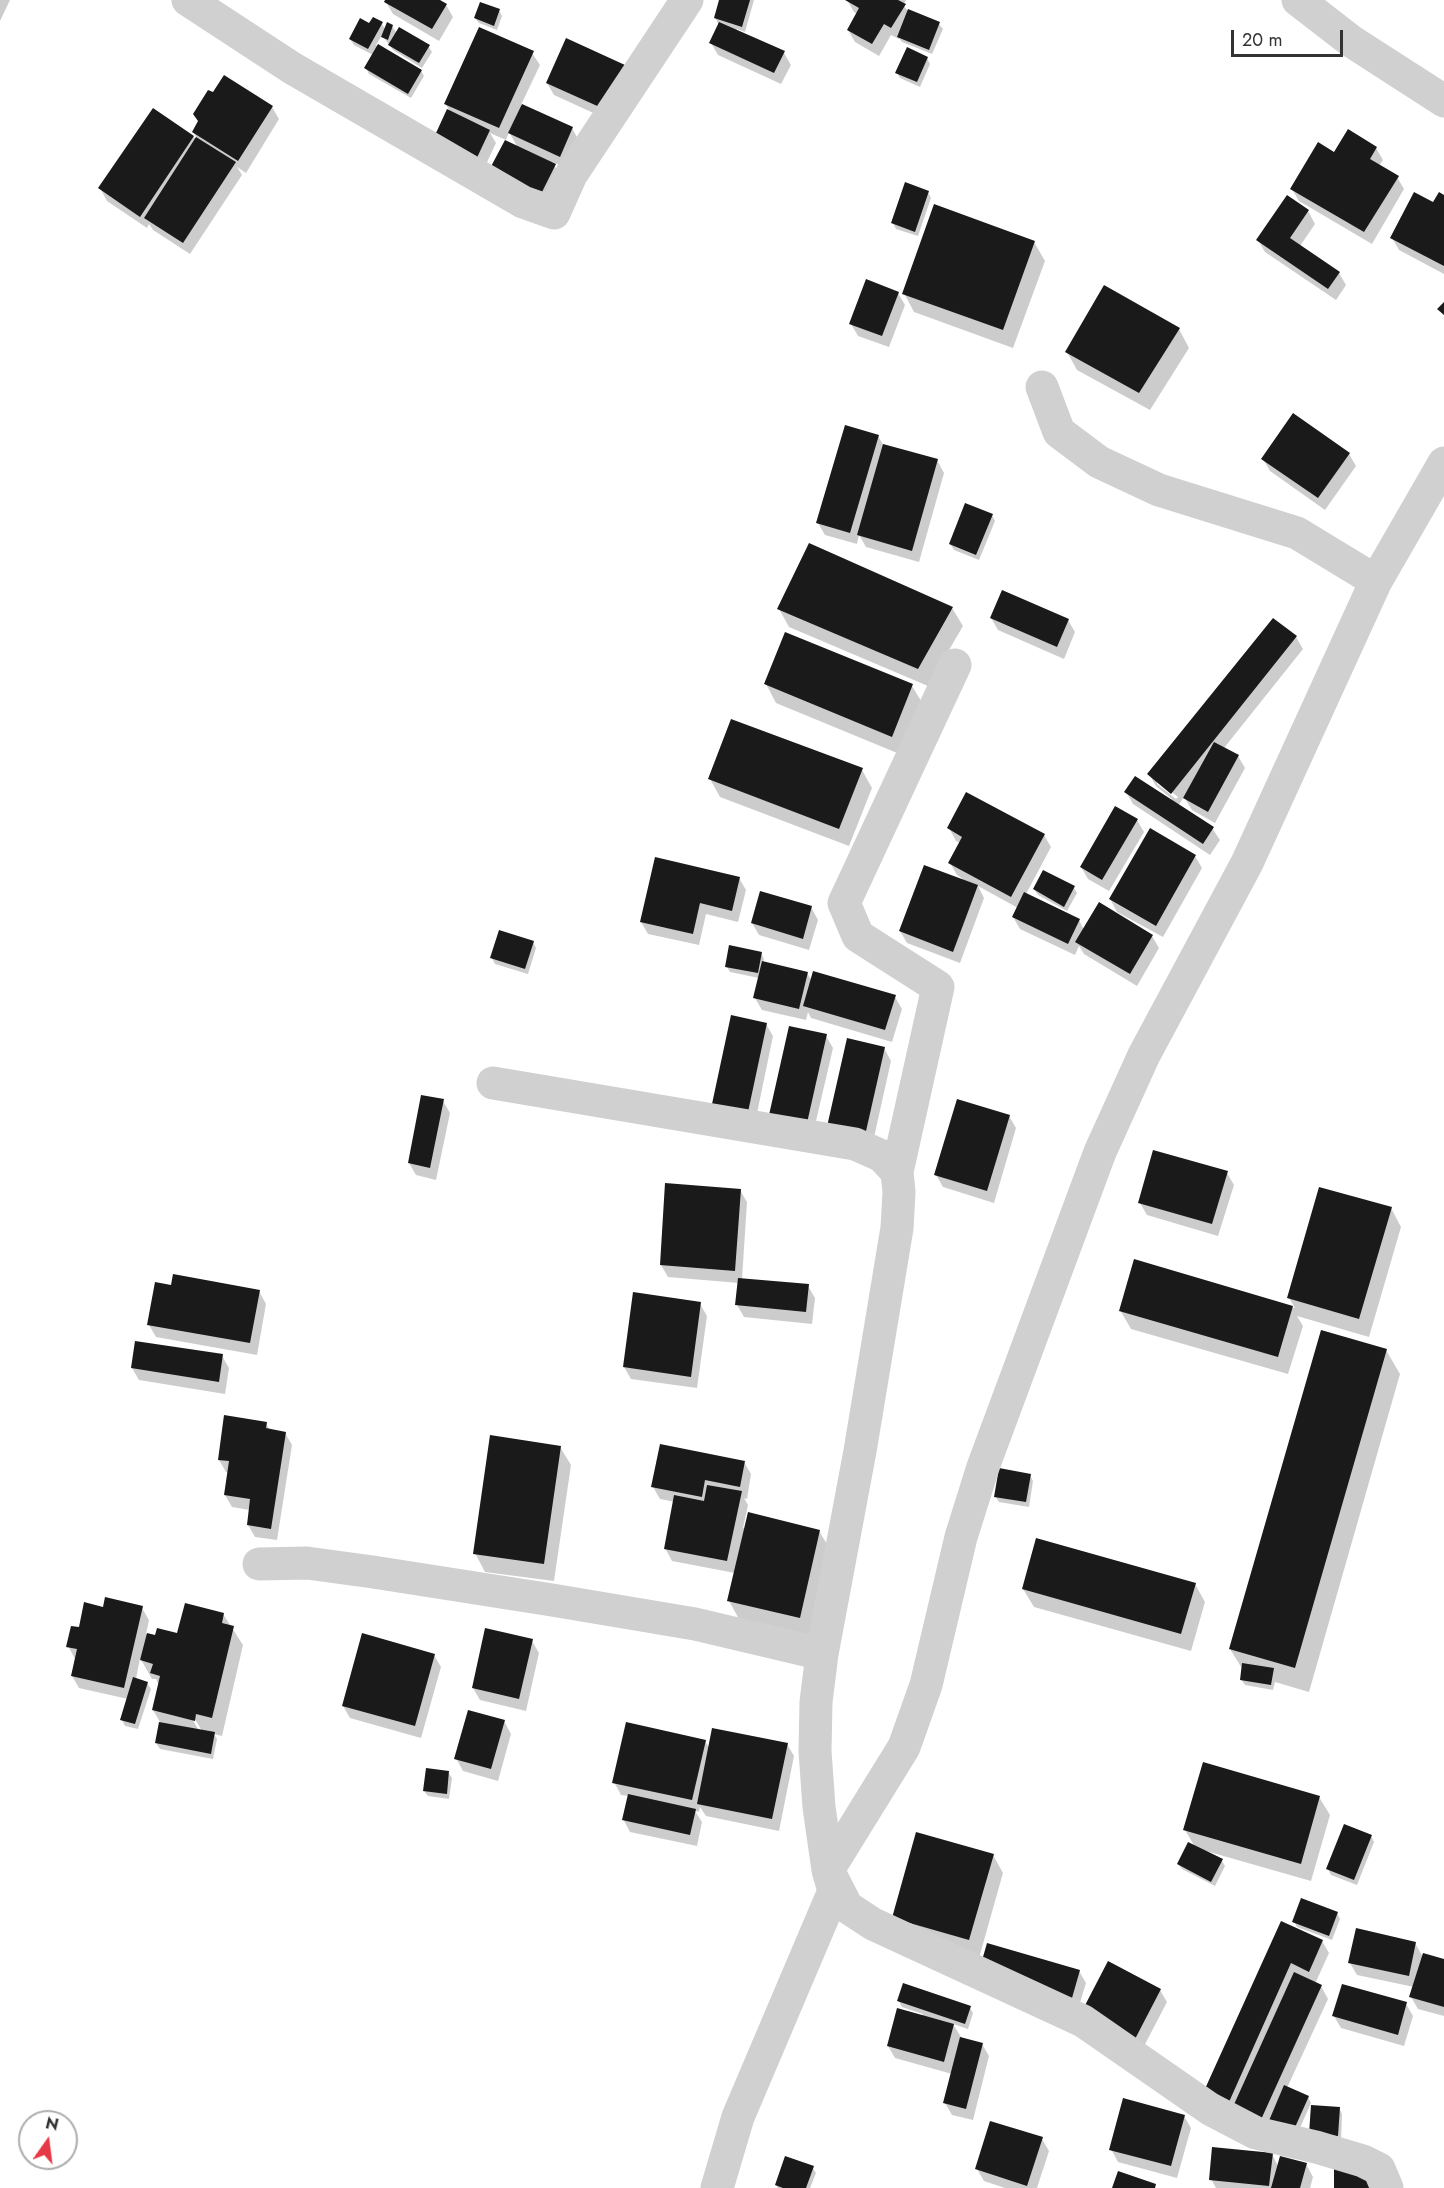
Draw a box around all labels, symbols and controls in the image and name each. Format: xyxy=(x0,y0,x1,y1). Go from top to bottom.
scale bar xyxy=(1234,18,1346,56)
text: 20 m xyxy=(1242,27,1282,53)
north arrow xyxy=(18,2110,78,2170)
text: N xyxy=(43,2111,61,2137)

